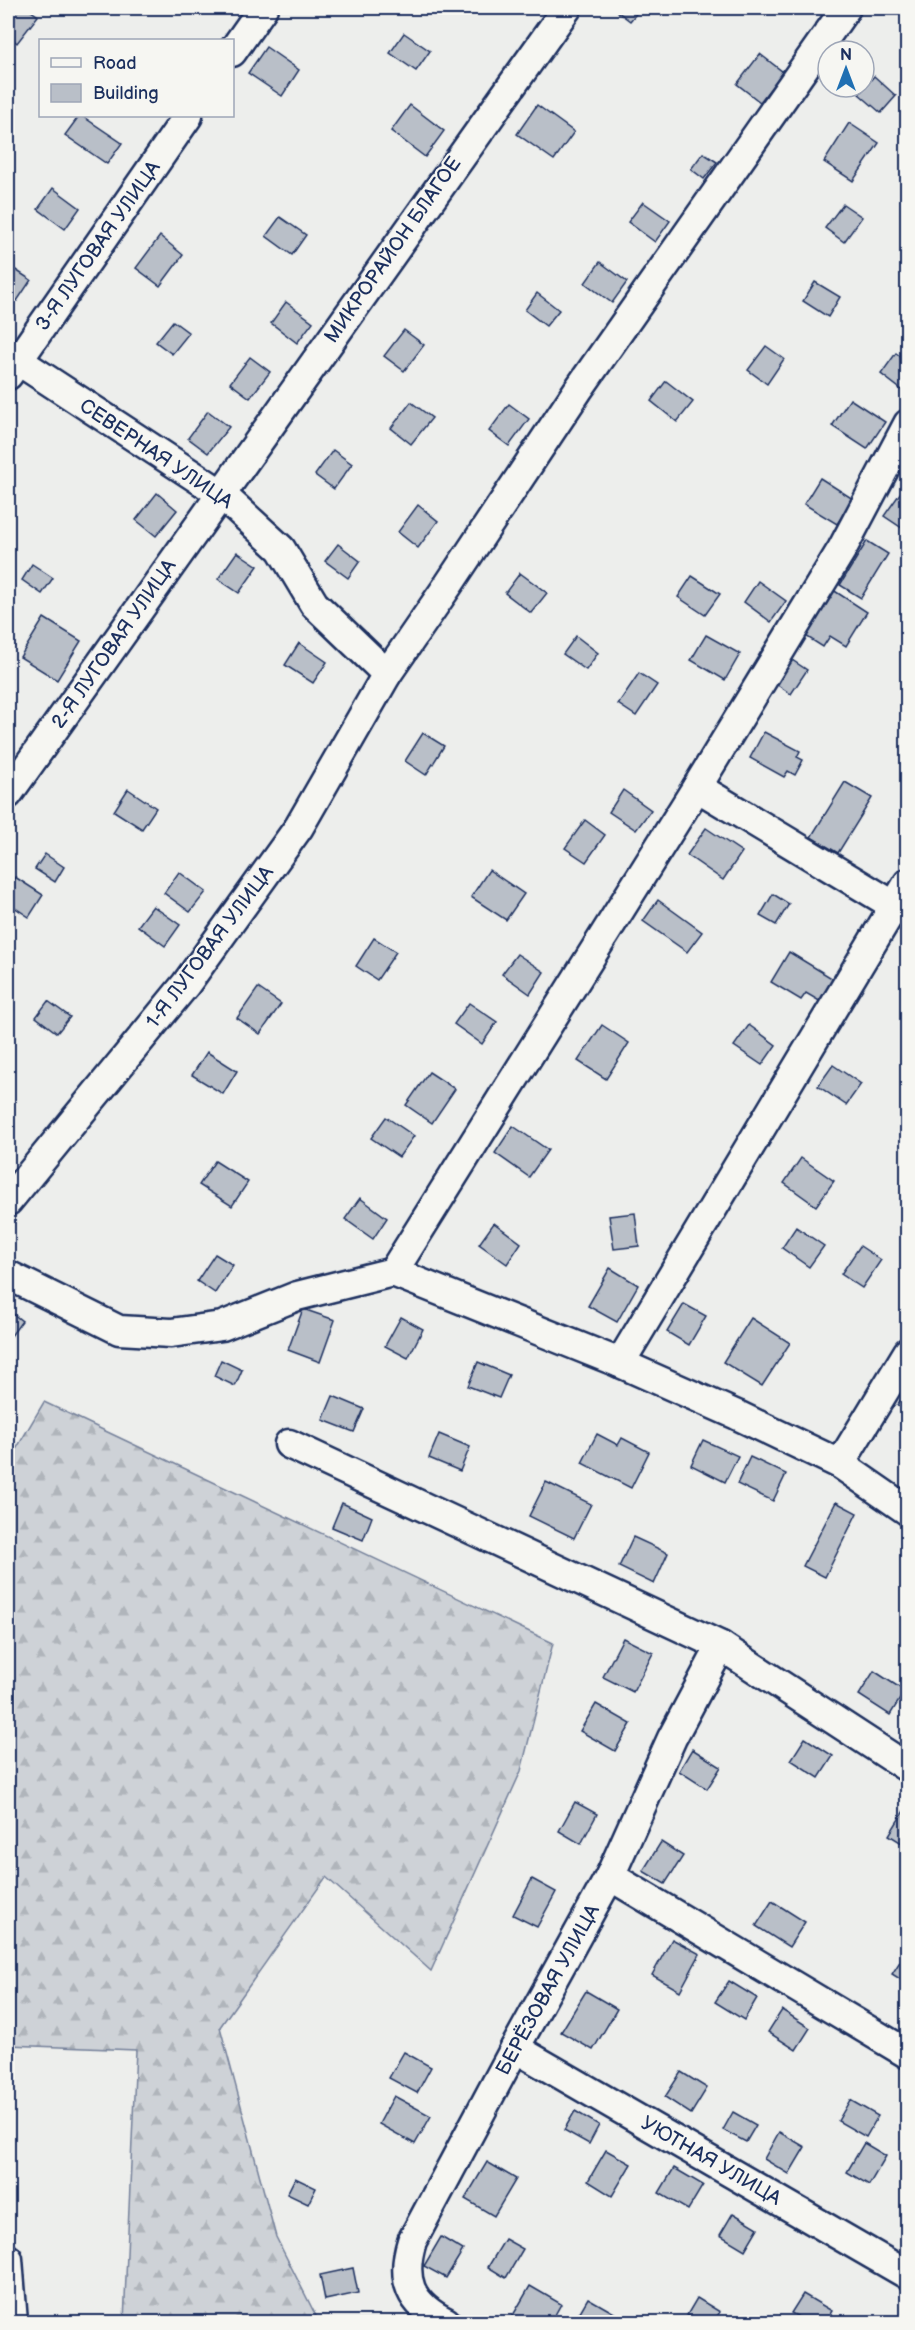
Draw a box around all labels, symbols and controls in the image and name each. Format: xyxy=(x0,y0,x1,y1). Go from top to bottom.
legend xyxy=(39,39,234,117)
north arrow xyxy=(816,39,876,99)
text: N xyxy=(840,46,852,65)
text: Road xyxy=(93,53,137,74)
text: Building xyxy=(93,83,159,104)
street label: МИКРОРАЙОН БЛАГОЕ xyxy=(320,152,466,348)
street label: 3-Я ЛУГОВАЯ УЛИЦА xyxy=(30,156,166,335)
street label: СЕВЕРНАЯ УЛИЦА xyxy=(75,394,238,515)
street label: 2-Я ЛУГОВАЯ УЛИЦА xyxy=(47,554,182,733)
street label: 1-Я ЛУГОВАЯ УЛИЦА xyxy=(141,860,279,1033)
street label: БЕРЁЗОВАЯ УЛИЦА xyxy=(490,1899,605,2080)
street label: УЮТНАЯ УЛИЦА xyxy=(637,2111,786,2211)

